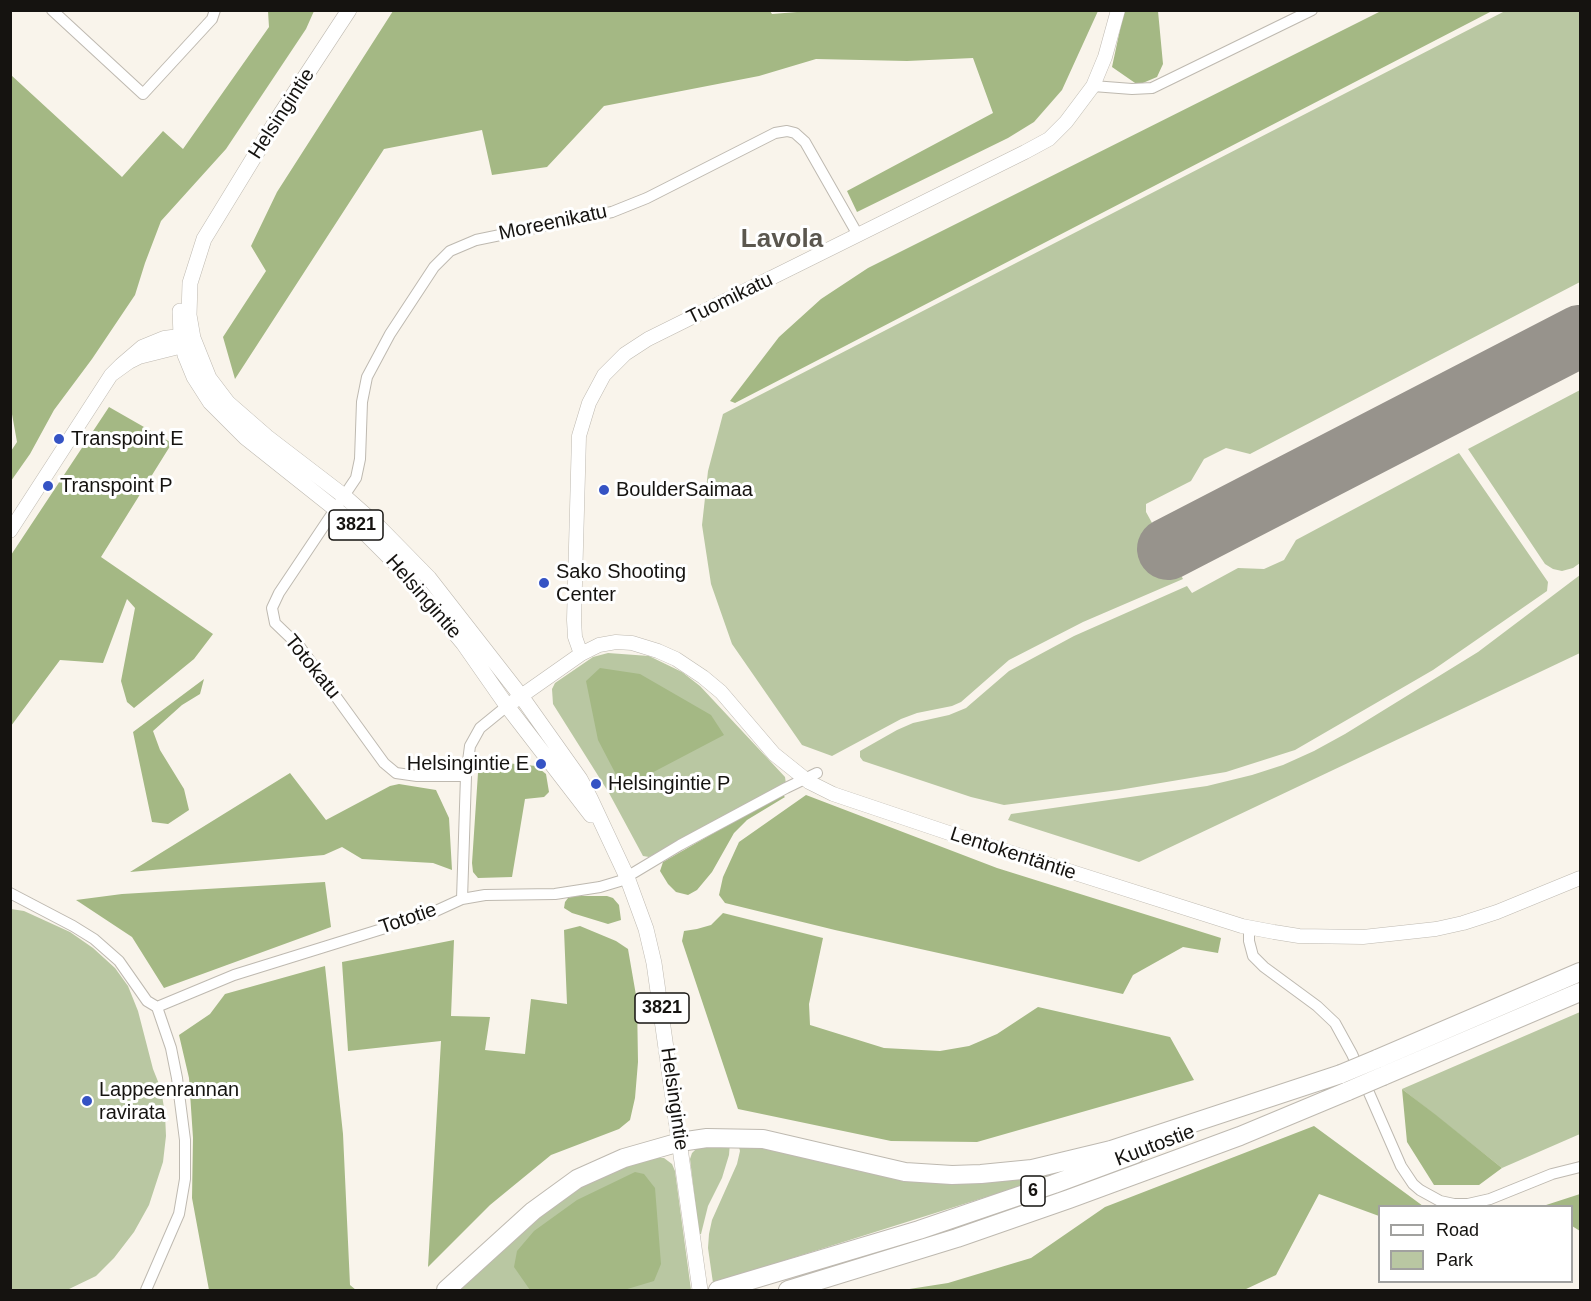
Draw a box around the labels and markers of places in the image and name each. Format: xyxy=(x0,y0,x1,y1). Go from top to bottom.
place label: Transpoint E xyxy=(71,427,184,451)
marker: Transpoint E xyxy=(52,432,66,446)
place label: Transpoint P xyxy=(60,474,173,498)
place label: BoulderSaimaa xyxy=(616,478,753,502)
marker: Transpoint P xyxy=(41,479,55,493)
marker: BoulderSaimaa xyxy=(597,483,611,497)
place label: Sako Shooting Center xyxy=(556,560,686,607)
marker: Sako Shooting Center xyxy=(537,576,551,590)
place label: Helsingintie E xyxy=(407,752,529,776)
marker: Helsingintie E xyxy=(534,757,548,771)
place label: Helsingintie P xyxy=(608,772,730,796)
marker: Helsingintie P xyxy=(589,777,603,791)
place label: Lappeenrannan ravirata xyxy=(99,1078,239,1125)
marker: Lappeenrannan ravirata xyxy=(80,1094,94,1108)

